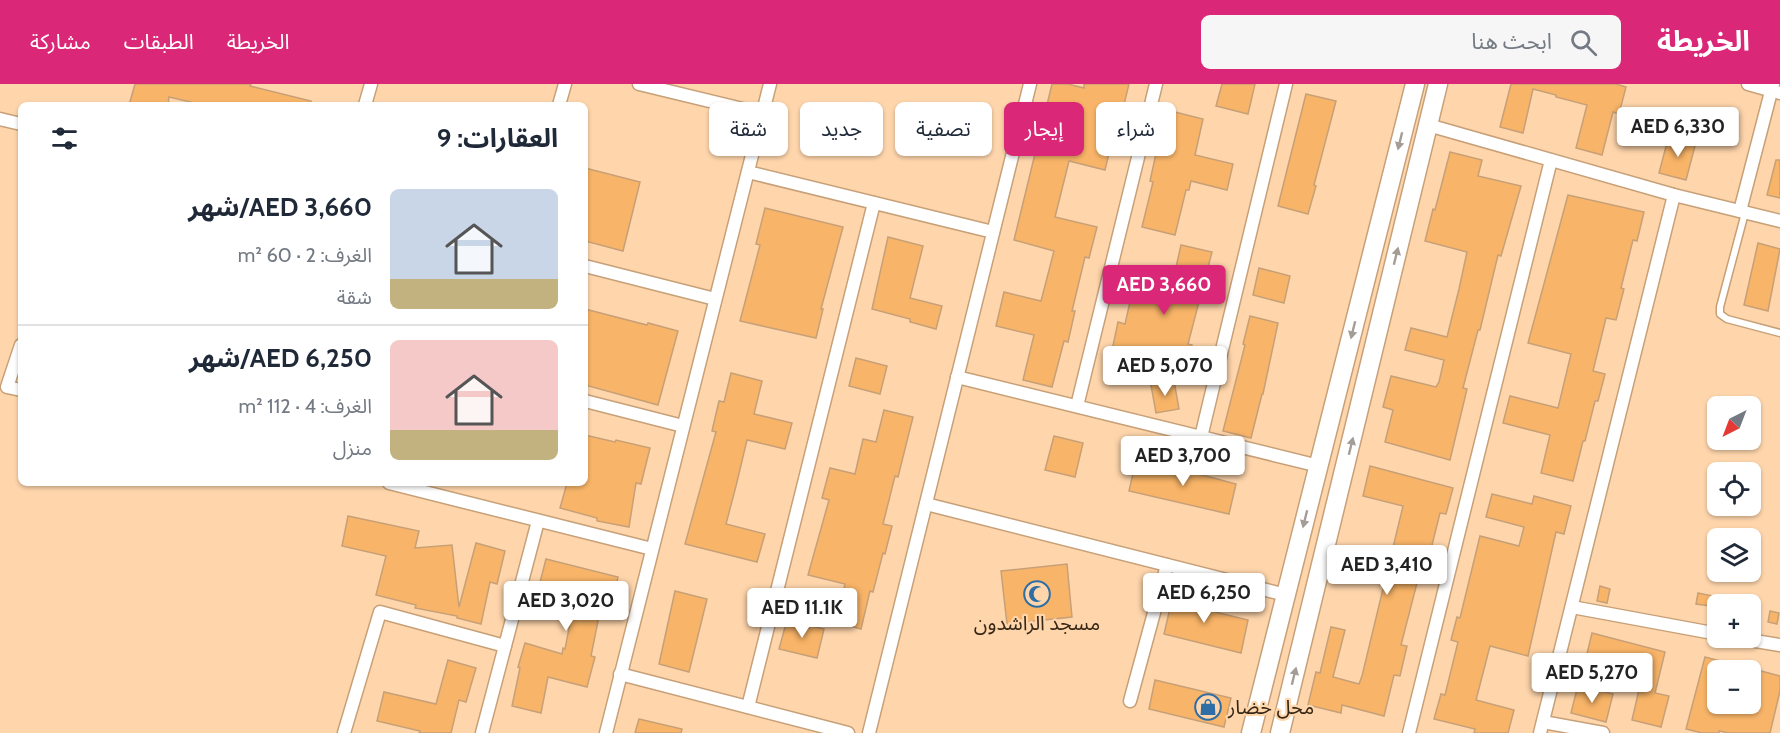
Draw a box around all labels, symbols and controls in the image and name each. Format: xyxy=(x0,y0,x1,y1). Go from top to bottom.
search box xyxy=(1201,15,1621,69)
text: الخريطة xyxy=(1657,24,1750,58)
icon: search xyxy=(1567,26,1600,59)
text: ابحث هنا xyxy=(1471,28,1552,55)
text: مشاركة xyxy=(30,29,91,54)
text: الطبقات xyxy=(124,29,194,54)
text: الخريطة xyxy=(227,29,290,54)
chip: شقة xyxy=(709,102,788,156)
chip: جديد xyxy=(800,102,883,156)
chip: تصفية xyxy=(895,102,992,156)
chip: إيجار xyxy=(1004,102,1084,156)
chip: شراء xyxy=(1096,102,1176,156)
pin: AED 6,330 xyxy=(1609,107,1747,158)
text: AED 6,330 xyxy=(1631,114,1725,138)
icon: filters xyxy=(48,122,81,155)
text: العقارات: 9 xyxy=(437,122,558,154)
one-way arrow xyxy=(1395,132,1405,150)
text: AED 3,660/شهر xyxy=(188,191,372,223)
icon: home xyxy=(438,213,510,285)
text: الغرف: 2 · 60 m² xyxy=(238,243,372,267)
one-way arrow xyxy=(1392,247,1402,266)
pin: AED 3,660 xyxy=(1095,265,1233,316)
text: AED 3,660 xyxy=(1117,272,1211,296)
text: شقة xyxy=(337,285,372,309)
one-way arrow xyxy=(1348,321,1357,339)
text: AED 6,250/شهر xyxy=(189,342,372,374)
pin: AED 5,070 xyxy=(1096,346,1234,397)
text: AED 5,070 xyxy=(1117,353,1213,377)
icon: home xyxy=(438,364,510,436)
text: الغرف: 4 · 112 m² xyxy=(238,394,372,418)
north arrow xyxy=(1707,396,1761,450)
map controls xyxy=(1707,396,1761,714)
text: منزل xyxy=(333,436,372,460)
pin: AED 3,700 xyxy=(1114,436,1252,487)
one-way arrow xyxy=(1346,437,1356,455)
text: AED 3,700 xyxy=(1135,443,1231,467)
button: locate xyxy=(1707,462,1761,516)
one-way arrow xyxy=(1300,510,1310,528)
button: layers xyxy=(1707,528,1761,582)
pin: AED 3,410 xyxy=(1318,545,1456,596)
text: AED 3,410 xyxy=(1341,552,1433,576)
pin: AED 6,250 xyxy=(1135,573,1273,624)
mosque icon: مسجد الراشدون xyxy=(1022,579,1052,609)
text: AED 6,250 xyxy=(1157,580,1251,604)
pin: AED 3,020 xyxy=(497,581,635,632)
text: AED 3,020 xyxy=(518,588,614,612)
pin: AED 11.1K xyxy=(733,588,871,639)
button: + xyxy=(1707,594,1761,648)
text: AED 11.1K xyxy=(761,595,843,619)
place label: مسجد الراشدون xyxy=(974,611,1100,635)
pin: AED 5,270 xyxy=(1523,653,1661,704)
text: AED 5,270 xyxy=(1546,660,1638,684)
button: − xyxy=(1707,660,1761,714)
one-way arrow xyxy=(1290,667,1300,685)
shop icon: محل خضار xyxy=(1193,692,1223,722)
place label: محل خضار xyxy=(1227,695,1314,719)

